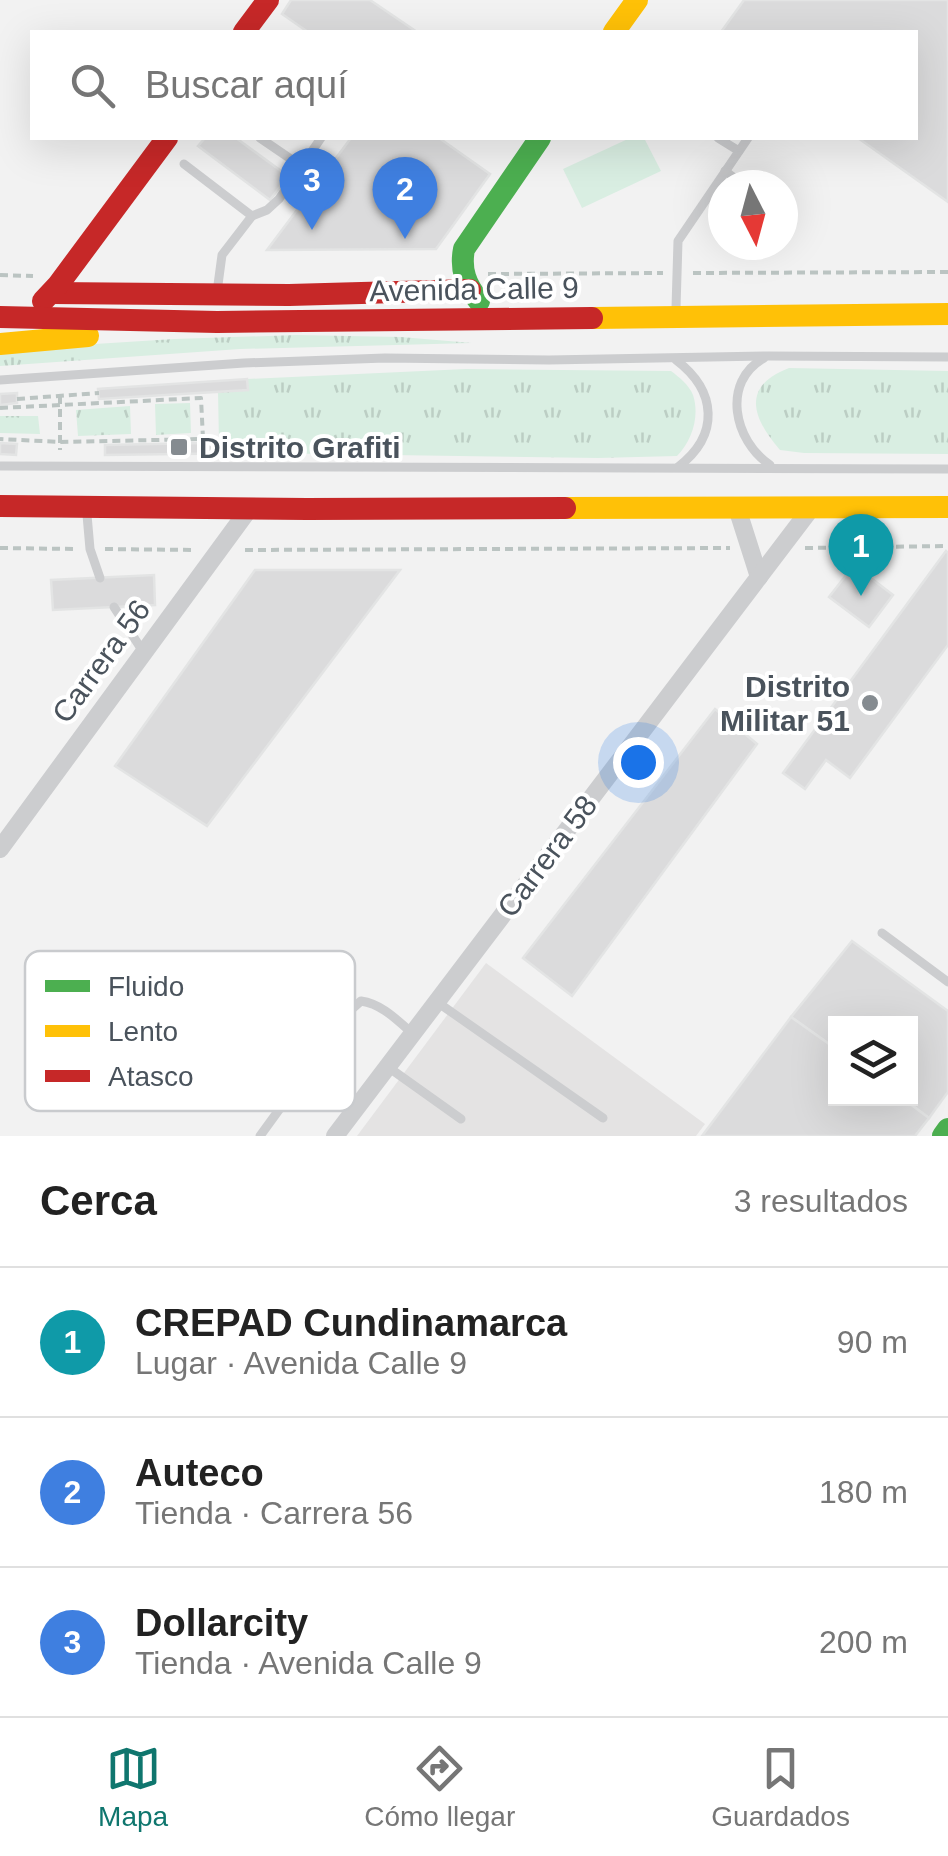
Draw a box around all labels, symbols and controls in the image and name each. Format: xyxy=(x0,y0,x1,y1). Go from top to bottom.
search box xyxy=(30,30,918,140)
icon: search xyxy=(65,58,120,113)
text: Buscar aquí xyxy=(145,64,348,106)
pin: 3 xyxy=(280,148,344,230)
pin: 2 xyxy=(372,156,438,239)
north arrow xyxy=(708,170,798,260)
street label: Avenida Calle 9 xyxy=(369,271,579,307)
place label: Distrito Grafiti xyxy=(199,431,401,464)
marker: Distrito Grafiti xyxy=(168,436,190,458)
pin: 1 xyxy=(828,514,894,596)
street label: Carrera 56 xyxy=(46,593,156,729)
place label: Distrito Militar 51 xyxy=(720,670,850,737)
marker: Distrito Militar 51 xyxy=(859,692,881,714)
your location xyxy=(613,737,664,788)
street label: Carrera 58 xyxy=(491,789,603,923)
legend xyxy=(25,951,355,1111)
text: Fluido xyxy=(108,971,184,1002)
text: Lento xyxy=(108,1016,178,1047)
map controls xyxy=(828,1016,918,1106)
button: layers xyxy=(828,1016,918,1106)
text: Atasco xyxy=(108,1061,194,1092)
text: Cerca xyxy=(40,1177,157,1224)
text: 3 resultados xyxy=(734,1183,908,1219)
text: CREPAD Cundinamarca xyxy=(135,1302,567,1344)
text: 1 xyxy=(64,1324,81,1360)
text: 90 m xyxy=(837,1324,908,1360)
text: Lugar · Avenida Calle 9 xyxy=(135,1345,467,1381)
text: Auteco xyxy=(135,1452,264,1494)
text: 2 xyxy=(64,1474,81,1510)
text: 180 m xyxy=(819,1474,908,1510)
text: Tienda · Carrera 56 xyxy=(135,1495,413,1531)
text: Dollarcity xyxy=(135,1602,308,1644)
text: 3 xyxy=(64,1624,81,1660)
text: 200 m xyxy=(819,1624,908,1660)
text: Tienda · Avenida Calle 9 xyxy=(135,1645,482,1681)
tab: Mapa xyxy=(98,1741,168,1833)
tab: Cómo llegar xyxy=(364,1741,515,1833)
tab: Guardados xyxy=(711,1741,850,1833)

